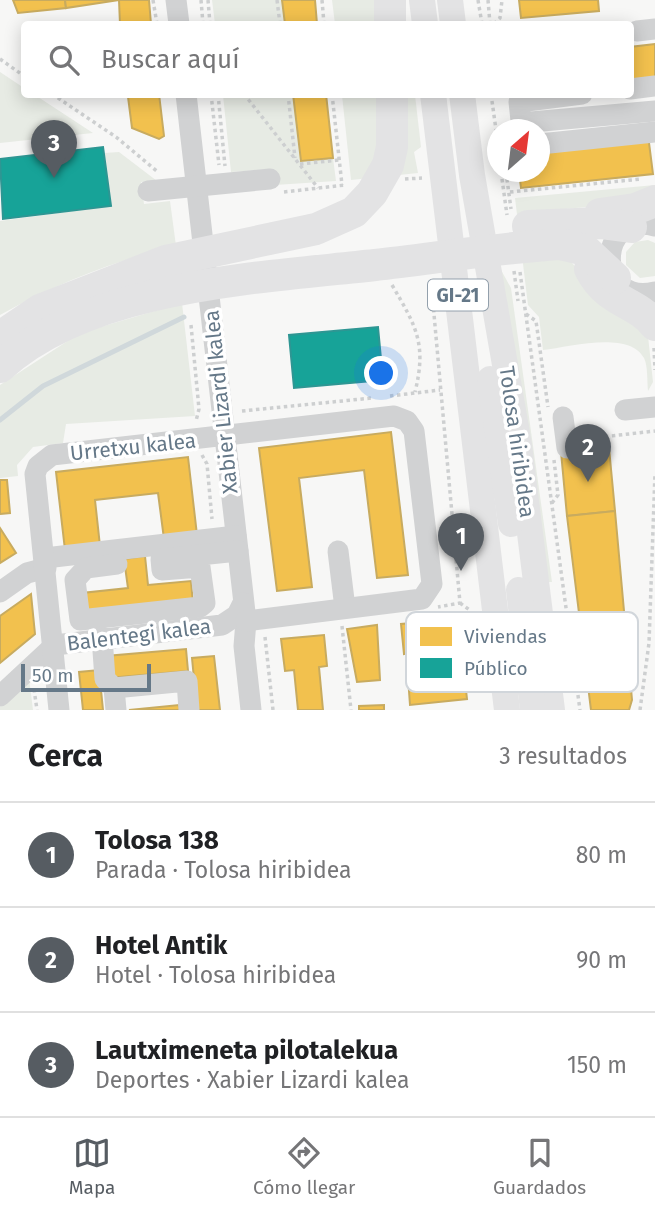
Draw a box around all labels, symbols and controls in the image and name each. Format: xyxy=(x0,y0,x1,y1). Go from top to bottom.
search box xyxy=(21,21,634,98)
icon: search xyxy=(45,41,83,79)
text: Buscar aquí xyxy=(101,44,239,75)
north arrow xyxy=(487,119,550,182)
pin: 3 xyxy=(31,120,77,178)
road number: GI-21 xyxy=(428,280,488,310)
street label: Xabier Lizardi kalea xyxy=(198,309,244,495)
your location xyxy=(364,356,398,390)
street label: Tolosa hiribidea xyxy=(493,365,541,519)
pin: 2 xyxy=(565,424,611,482)
street label: Urretxu kalea xyxy=(69,427,197,467)
pin: 1 xyxy=(438,513,484,571)
legend xyxy=(406,612,638,692)
street label: Balentegi kalea xyxy=(65,613,213,657)
text: Viviendas xyxy=(464,625,547,648)
text: Público xyxy=(464,657,528,680)
scale bar xyxy=(21,661,150,693)
text: 50 m xyxy=(32,664,73,687)
text: Cerca xyxy=(28,738,103,774)
text: 3 resultados xyxy=(499,742,627,770)
text: Tolosa 138 xyxy=(95,825,219,856)
text: 1 xyxy=(46,841,56,869)
text: 80 m xyxy=(576,841,627,869)
text: Parada · Tolosa hiribidea xyxy=(95,856,351,884)
text: Hotel Antik xyxy=(95,930,227,961)
text: 2 xyxy=(45,946,57,974)
text: 90 m xyxy=(576,946,627,974)
text: Hotel · Tolosa hiribidea xyxy=(95,961,336,989)
text: Lautximeneta pilotalekua xyxy=(95,1035,398,1066)
text: 3 xyxy=(45,1051,57,1079)
text: 150 m xyxy=(567,1051,627,1079)
text: Deportes · Xabier Lizardi kalea xyxy=(95,1066,410,1094)
tab: Mapa xyxy=(69,1134,115,1199)
tab: Cómo llegar xyxy=(253,1134,355,1199)
tab: Guardados xyxy=(493,1134,586,1199)

